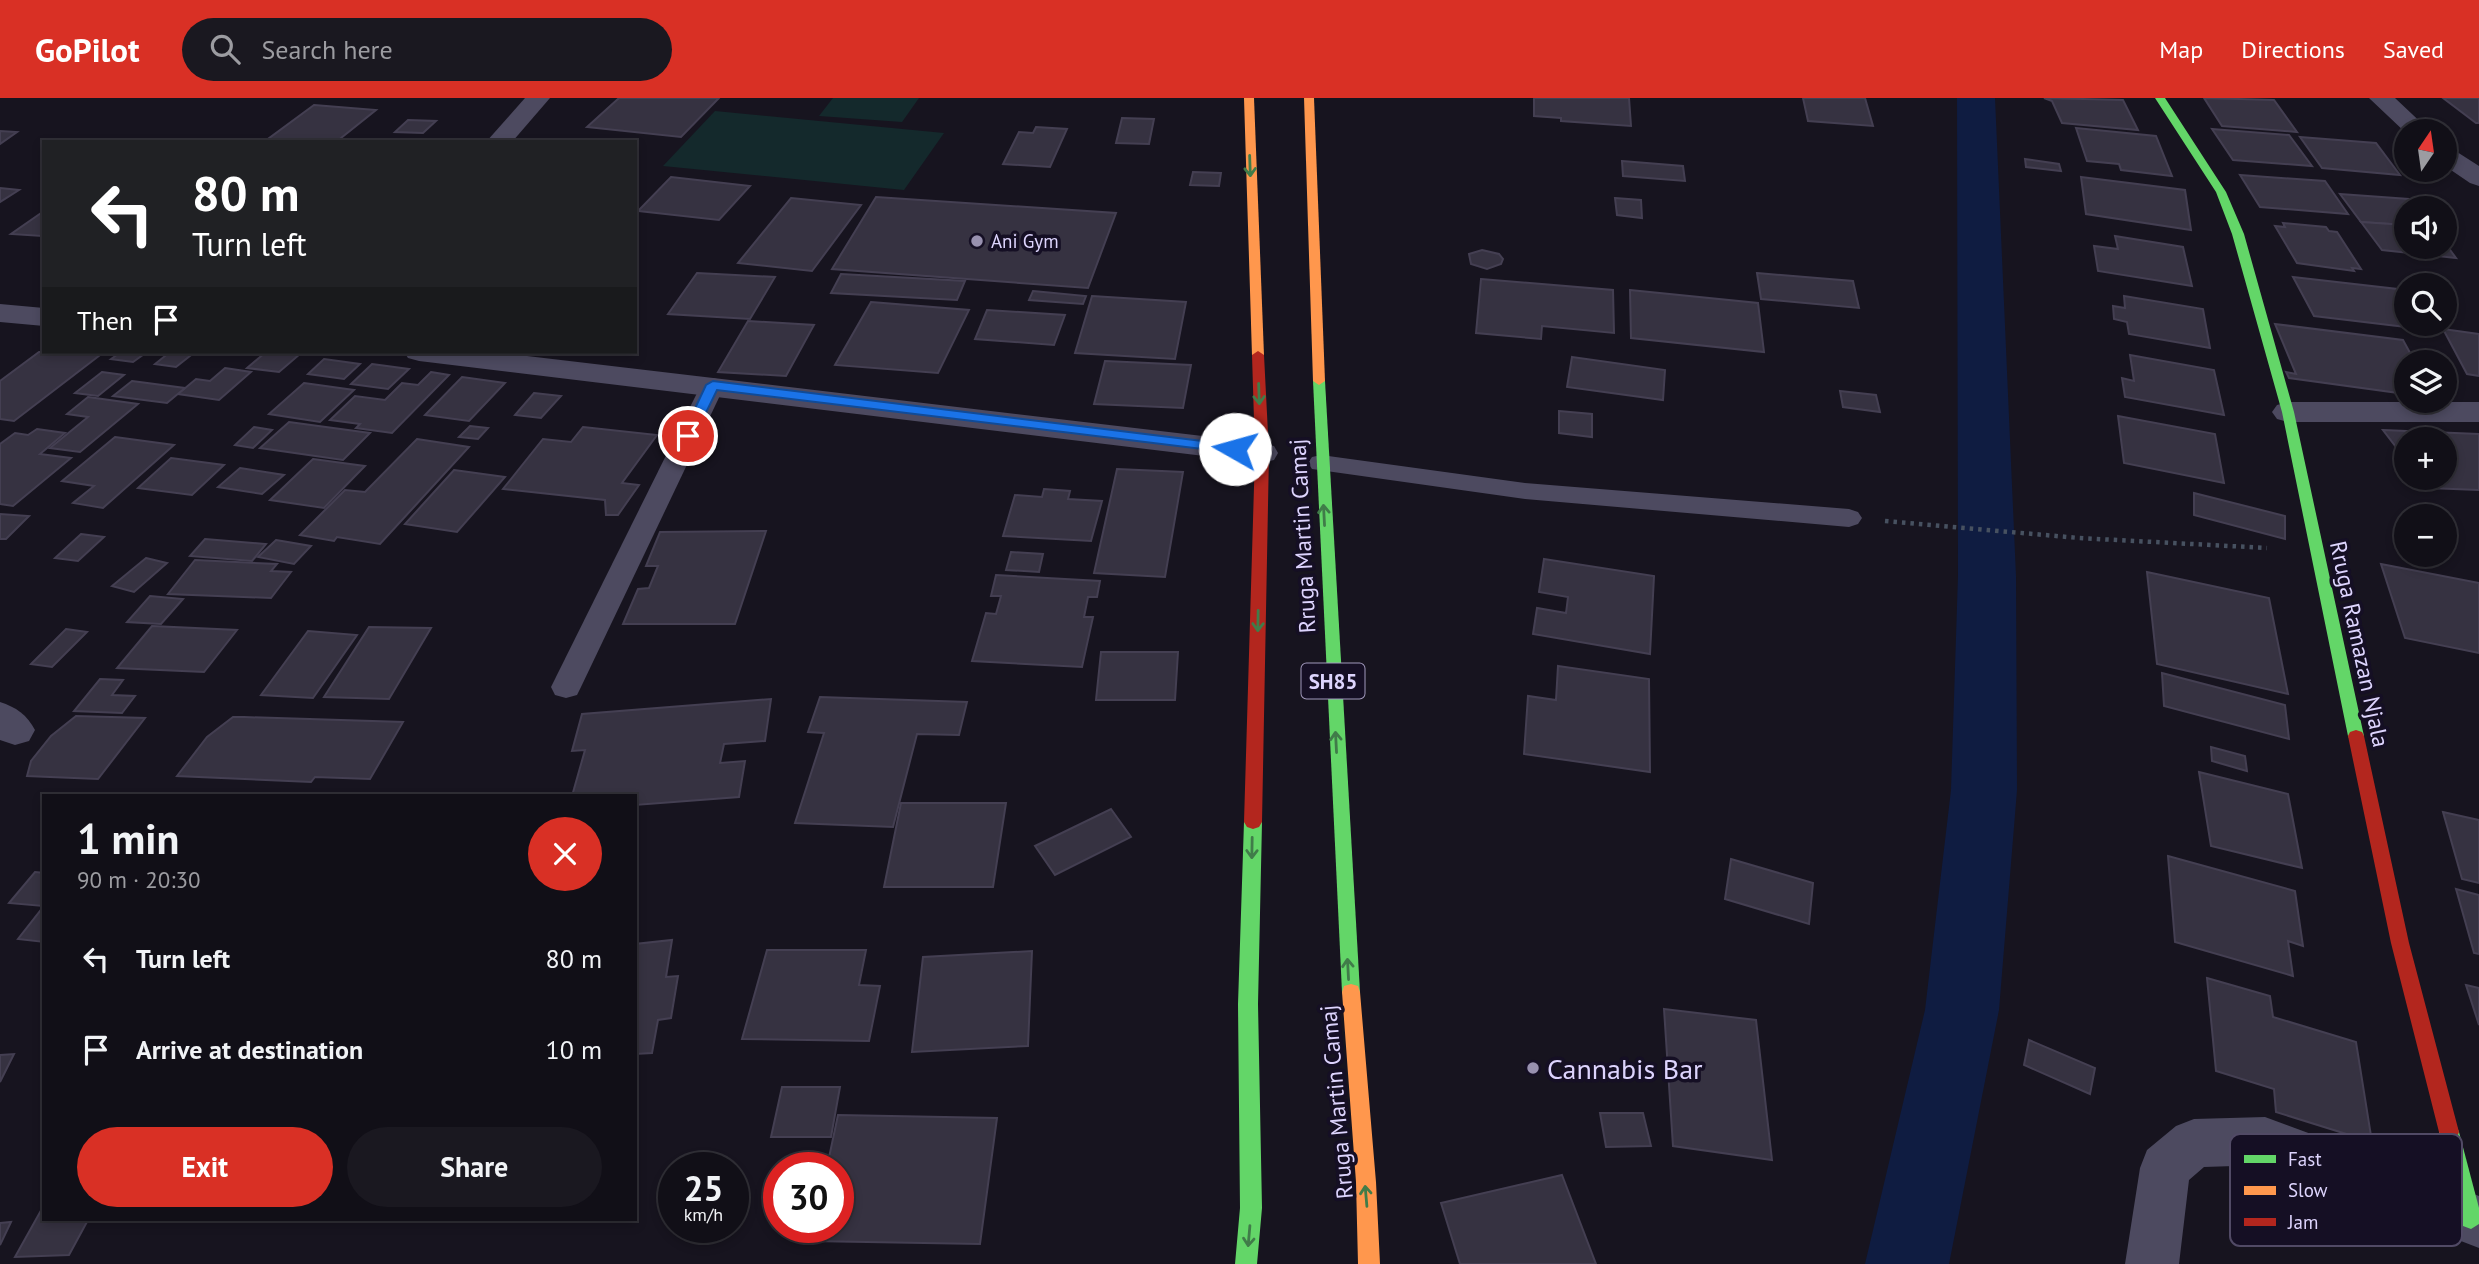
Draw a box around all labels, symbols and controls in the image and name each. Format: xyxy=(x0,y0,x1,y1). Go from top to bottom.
search box xyxy=(182,18,672,81)
text: GoPilot xyxy=(35,28,140,71)
icon: search xyxy=(206,30,244,68)
text: Search here xyxy=(262,33,393,66)
text: Map xyxy=(2159,34,2203,65)
text: Directions xyxy=(2241,34,2345,65)
text: Saved xyxy=(2383,34,2444,65)
north arrow xyxy=(2394,119,2457,182)
map controls xyxy=(2394,119,2457,567)
one-way arrow xyxy=(1244,154,1257,177)
text: 80 m xyxy=(192,161,299,225)
icon: left xyxy=(77,168,168,259)
button: sound xyxy=(2394,196,2457,259)
text: Turn left xyxy=(192,223,307,265)
place label: Ani Gym xyxy=(991,229,1059,253)
marker: Ani Gym xyxy=(969,233,985,249)
button: search xyxy=(2394,273,2457,336)
icon: arrive xyxy=(147,301,185,339)
text: Then xyxy=(77,304,133,337)
button: layers xyxy=(2394,350,2457,413)
one-way arrow xyxy=(1253,382,1266,405)
pin xyxy=(658,406,718,466)
position arrow xyxy=(1198,412,1272,486)
icon: arrive xyxy=(669,417,707,455)
button: + xyxy=(2394,427,2457,490)
street label: Rruga Martin Camaj xyxy=(1282,438,1322,634)
one-way arrow xyxy=(1317,504,1330,527)
button: − xyxy=(2394,504,2457,567)
street label: Rruga Ramazan Njala xyxy=(2324,538,2396,750)
one-way arrow xyxy=(1251,609,1264,632)
road number: SH85 xyxy=(1302,664,1364,698)
one-way arrow xyxy=(1329,731,1342,754)
text: 1 min xyxy=(77,811,179,866)
button: close xyxy=(528,817,602,891)
one-way arrow xyxy=(1245,837,1259,860)
text: 90 m · 20:30 xyxy=(77,865,201,894)
icon: left xyxy=(77,940,115,978)
text: Turn left xyxy=(136,942,230,975)
text: 80 m xyxy=(546,942,602,975)
one-way arrow xyxy=(1342,958,1355,981)
street label: Rruga Martin Camaj xyxy=(1313,1004,1359,1200)
icon: arrive xyxy=(77,1031,115,1069)
text: Arrive at destination xyxy=(136,1033,363,1066)
text: 10 m xyxy=(546,1033,602,1066)
place label: Cannabis Bar xyxy=(1547,1050,1703,1087)
marker: Cannabis Bar xyxy=(1525,1060,1541,1076)
button: Exit xyxy=(77,1127,333,1207)
button: Share xyxy=(347,1127,602,1207)
legend xyxy=(2230,1134,2462,1246)
text: Fast xyxy=(2288,1147,2322,1171)
speed limit sign: 30 xyxy=(763,1152,854,1243)
text: 25 xyxy=(684,1165,723,1211)
text: Slow xyxy=(2288,1178,2328,1202)
one-way arrow xyxy=(1360,1185,1373,1208)
text: km/h xyxy=(684,1203,723,1226)
text: Jam xyxy=(2287,1210,2318,1234)
one-way arrow xyxy=(1242,1224,1255,1247)

